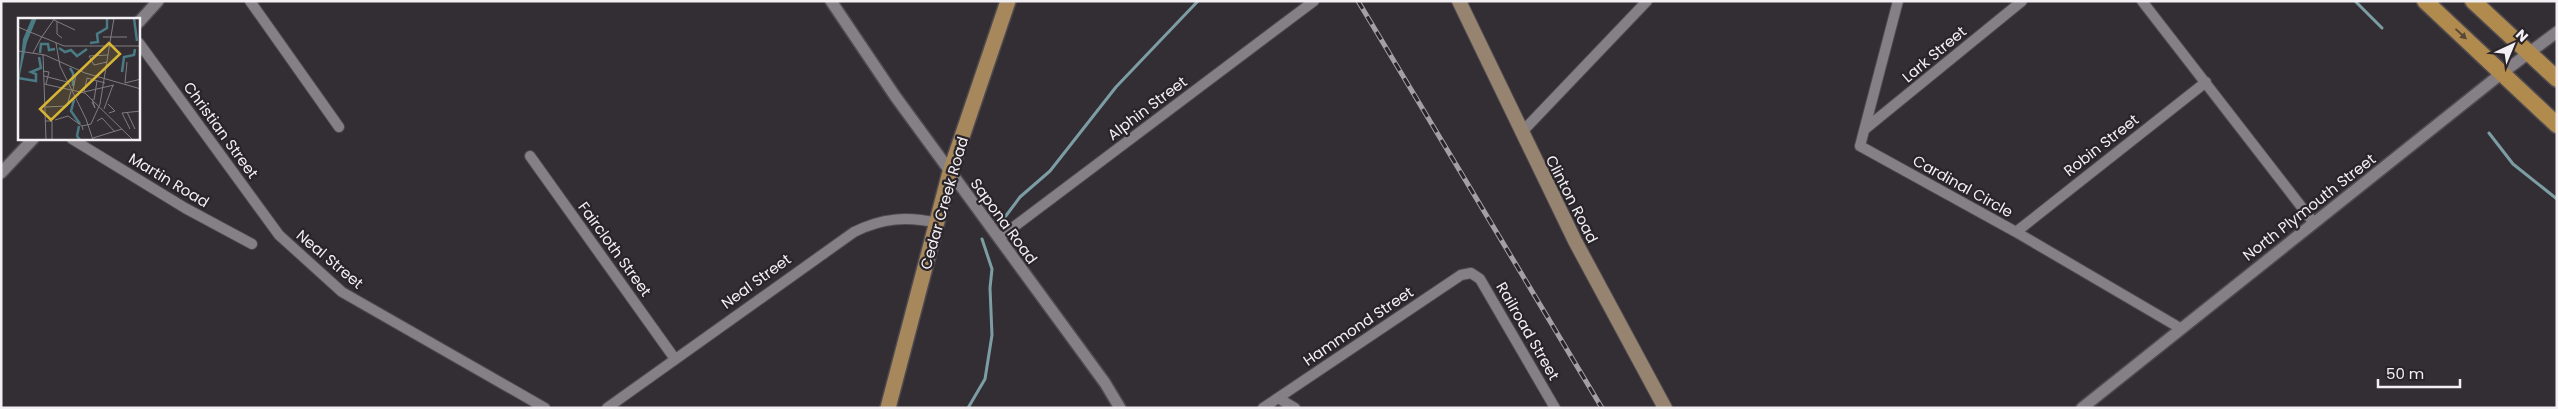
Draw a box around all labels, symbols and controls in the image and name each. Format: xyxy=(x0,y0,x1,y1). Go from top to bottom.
inset map xyxy=(18,18,140,140)
north arrow xyxy=(2488,20,2538,70)
street label: Lark Street xyxy=(1897,21,1971,87)
text: N xyxy=(2511,25,2533,46)
one-way arrow xyxy=(2454,28,2466,40)
street label: Alphin Street xyxy=(1103,71,1191,145)
street label: Christian Street xyxy=(179,77,263,183)
street label: Robin Street xyxy=(2059,109,2143,181)
street label: Cedar Creek Road xyxy=(915,134,973,272)
street label: Martin Road xyxy=(125,148,213,212)
street label: North Plymouth Street xyxy=(2238,148,2380,266)
street label: Cardinal Circle xyxy=(1909,150,2017,222)
street label: Clinton Road xyxy=(1541,151,1603,247)
street label: Sapona Road xyxy=(966,174,1042,268)
street label: Faircloth Street xyxy=(573,197,657,301)
street label: Neal Street xyxy=(292,225,368,293)
street label: Neal Street xyxy=(717,249,795,313)
street label: Railroad Street xyxy=(1491,278,1565,384)
street label: Hammond Street xyxy=(1299,281,1417,371)
scale bar xyxy=(2378,356,2460,388)
text: 50 m xyxy=(2386,363,2424,384)

